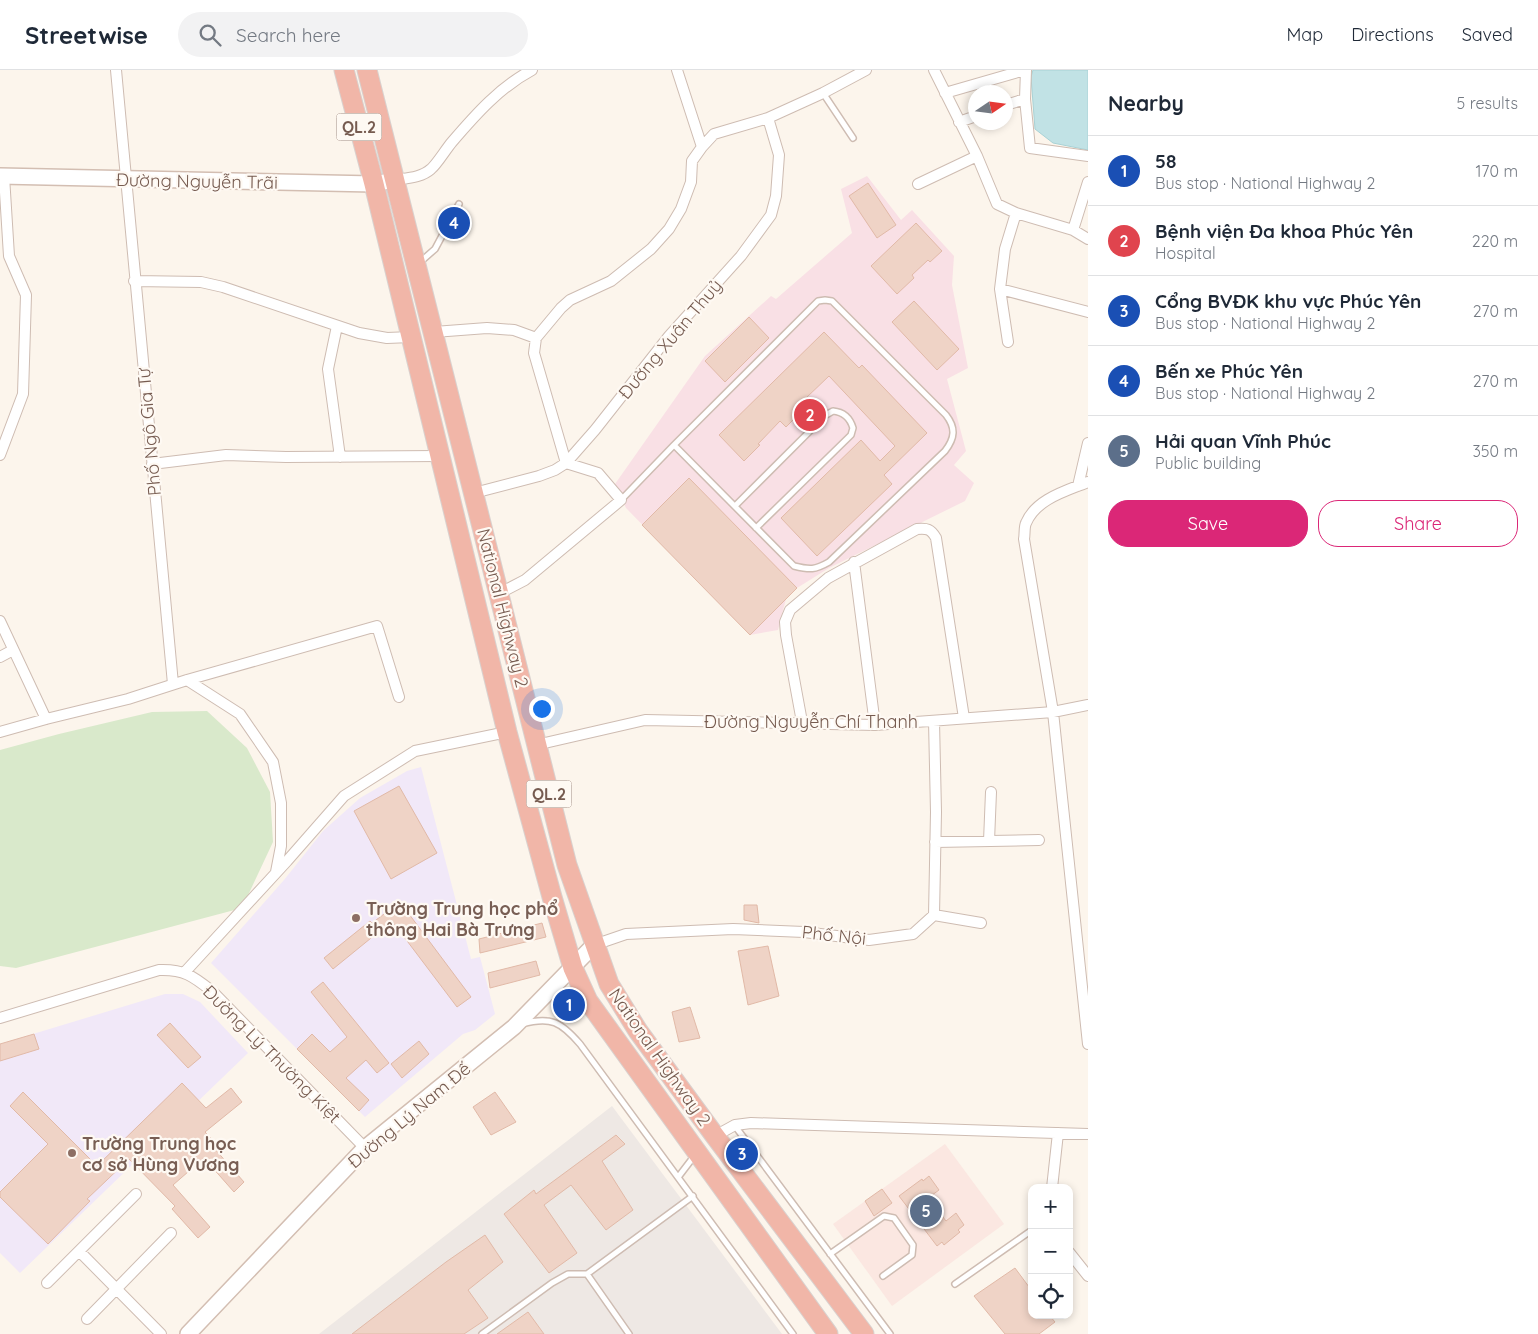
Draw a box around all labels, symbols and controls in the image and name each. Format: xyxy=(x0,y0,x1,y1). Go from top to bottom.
search box xyxy=(178,12,528,57)
text: Streetwise xyxy=(25,20,148,50)
icon: search xyxy=(196,21,224,49)
text: Search here xyxy=(236,23,341,47)
text: Map xyxy=(1286,23,1323,46)
text: Directions xyxy=(1351,23,1434,46)
text: Saved xyxy=(1462,23,1513,46)
north arrow xyxy=(968,85,1013,130)
text: Nearby xyxy=(1108,90,1184,116)
text: 5 results xyxy=(1457,93,1518,113)
road number: QL.2 xyxy=(336,114,382,140)
text: 58 xyxy=(1155,149,1176,173)
text: 1 xyxy=(1121,161,1127,181)
text: 170 m xyxy=(1475,161,1518,181)
street label: Đường Nguyễn Trãi xyxy=(116,168,278,194)
text: Bus stop · National Highway 2 xyxy=(1155,173,1375,193)
pin: 4 xyxy=(438,204,470,242)
text: Bệnh viện Đa khoa Phúc Yên xyxy=(1155,219,1413,243)
text: 2 xyxy=(1119,231,1129,251)
text: 220 m xyxy=(1472,231,1518,251)
text: Hospital xyxy=(1155,243,1216,263)
street label: Đường Xuân Thuỷ xyxy=(613,274,727,404)
text: Cổng BVĐK khu vực Phúc Yên xyxy=(1155,289,1421,313)
text: 3 xyxy=(1120,301,1128,321)
text: 270 m xyxy=(1473,301,1518,321)
text: Bus stop · National Highway 2 xyxy=(1155,313,1375,333)
text: Bến xe Phúc Yên xyxy=(1155,359,1303,383)
street label: Phố Ngô Gia Tự xyxy=(132,366,166,497)
text: 4 xyxy=(1119,371,1129,391)
text: 270 m xyxy=(1473,371,1518,391)
text: Bus stop · National Highway 2 xyxy=(1155,383,1375,403)
pin: 2 xyxy=(794,396,826,434)
text: Hải quan Vĩnh Phúc xyxy=(1155,429,1331,453)
text: 5 xyxy=(1119,441,1129,461)
text: 350 m xyxy=(1472,441,1518,461)
text: Public building xyxy=(1155,453,1261,473)
button: Save xyxy=(1108,500,1308,547)
button: Share xyxy=(1318,500,1518,547)
street label: National Highway 2 xyxy=(472,526,534,690)
your location xyxy=(529,696,555,722)
street label: Đường Nguyễn Chí Thanh xyxy=(704,710,918,733)
road number: QL.2 xyxy=(526,781,572,808)
place label: Trường Trung học phổ thông Hai Bà Trưng xyxy=(366,897,558,941)
marker: Trường Trung học phổ thông Hai Bà Trưng xyxy=(350,912,362,924)
street label: Phố Nội xyxy=(801,920,867,950)
street label: Đường Lý Thường Kiệt xyxy=(198,980,346,1128)
street label: National Highway 2 xyxy=(604,984,716,1130)
pin: 1 xyxy=(553,986,585,1024)
street label: Đường Lý Nam Đế xyxy=(343,1057,475,1173)
place label: Trường Trung học cơ sở Hùng Vương xyxy=(82,1132,239,1176)
pin: 3 xyxy=(726,1135,758,1173)
marker: Trường Trung học cơ sở Hùng Vương xyxy=(66,1147,78,1159)
map controls xyxy=(1028,1184,1073,1319)
button: + xyxy=(1028,1184,1073,1229)
pin: 5 xyxy=(910,1192,942,1230)
button: − xyxy=(1028,1229,1073,1274)
button: locate xyxy=(1028,1274,1073,1319)

